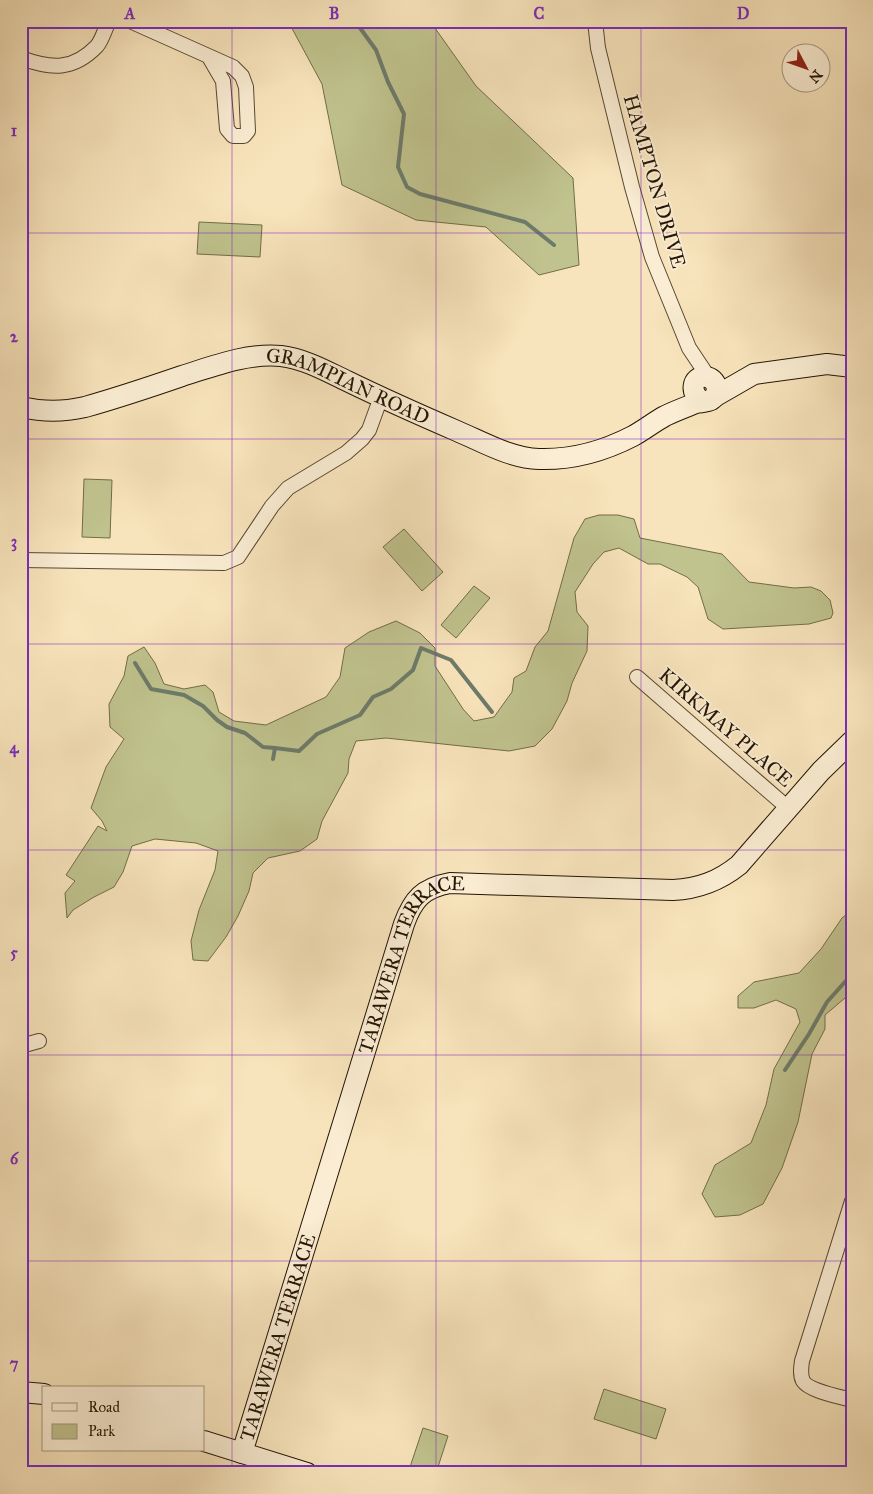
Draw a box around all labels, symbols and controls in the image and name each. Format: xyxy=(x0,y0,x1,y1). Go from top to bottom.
text: A xyxy=(124,4,136,23)
text: B xyxy=(329,4,339,23)
text: C xyxy=(534,4,545,23)
text: D xyxy=(737,4,750,23)
north arrow xyxy=(780,42,830,92)
text: N xyxy=(805,66,826,86)
street label: HAMPTON DRIVE xyxy=(619,91,691,271)
text: 1 xyxy=(11,121,18,140)
text: 2 xyxy=(10,327,19,346)
street label: GRAMPIAN ROAD xyxy=(266,343,433,430)
text: 3 xyxy=(11,532,17,552)
street label: KIRKMAY PLACE xyxy=(654,662,798,792)
text: 4 xyxy=(10,738,20,758)
street label: TARAWERA TERRACE xyxy=(353,871,465,1057)
text: 5 xyxy=(10,943,18,962)
text: 6 xyxy=(10,1149,19,1168)
street label: TARAWERA TERRACE xyxy=(234,1231,320,1444)
text: 7 xyxy=(10,1354,19,1373)
legend xyxy=(42,1386,205,1452)
text: Road xyxy=(88,1398,120,1416)
text: Park xyxy=(88,1422,115,1440)

